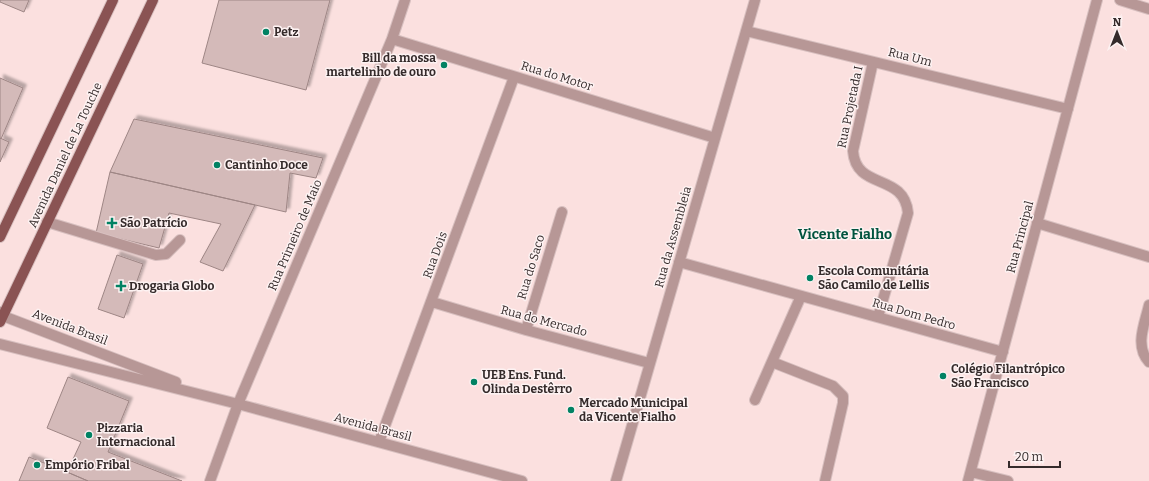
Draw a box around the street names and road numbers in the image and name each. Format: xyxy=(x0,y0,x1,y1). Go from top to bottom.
street label: Rua Um xyxy=(887,45,934,69)
street label: Rua do Motor xyxy=(519,58,595,94)
street label: Rua Projetada I xyxy=(834,65,866,149)
street label: Avenida Daniel de La Touche xyxy=(25,80,105,230)
street label: Rua Primeiro de Maio xyxy=(265,177,325,293)
street label: Rua da Assembleia xyxy=(652,184,694,289)
street label: Rua Principal xyxy=(1004,199,1037,275)
street label: Rua Dois xyxy=(420,229,450,280)
street label: Rua do Saco xyxy=(515,233,547,301)
street label: Rua Dom Pedro xyxy=(871,295,957,333)
street label: Rua do Mercado xyxy=(499,303,589,339)
street label: Avenida Brasil xyxy=(30,306,110,348)
street label: Avenida Brasil xyxy=(333,410,414,444)

